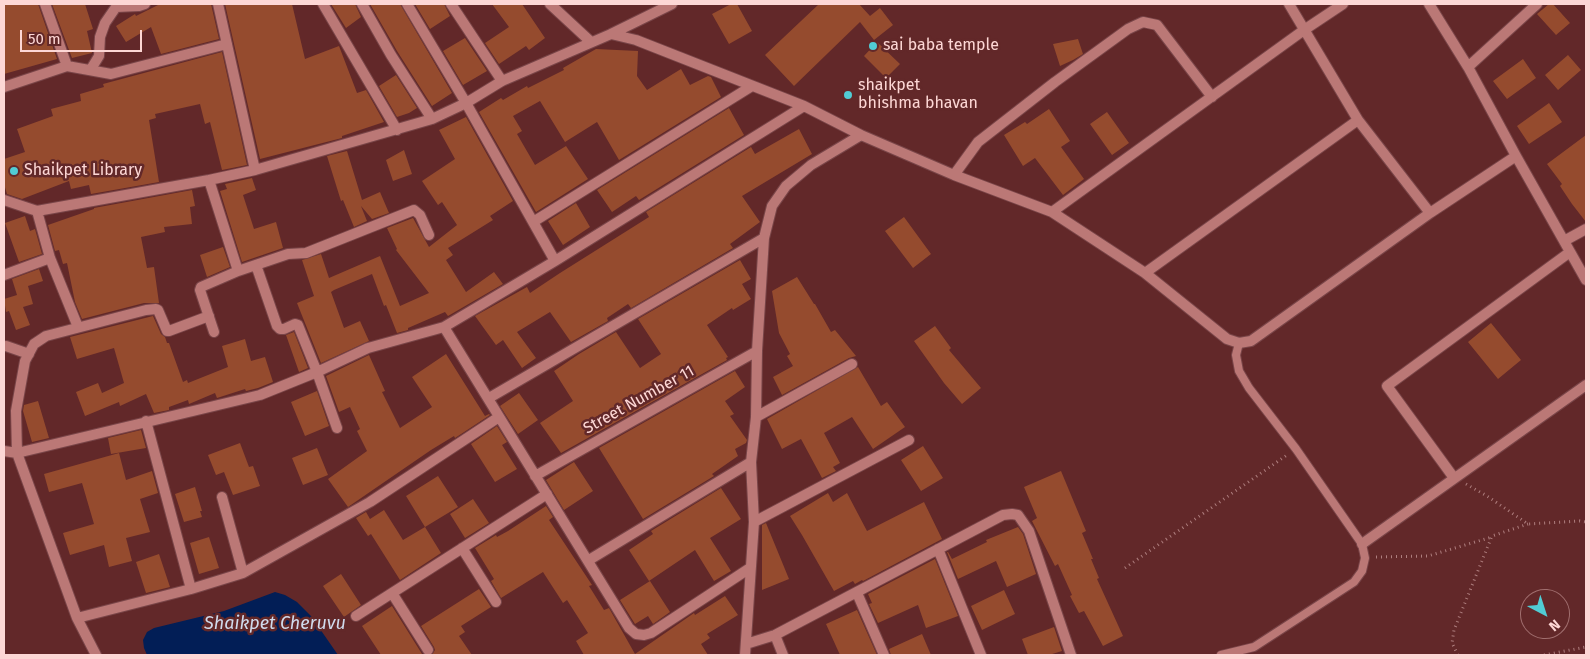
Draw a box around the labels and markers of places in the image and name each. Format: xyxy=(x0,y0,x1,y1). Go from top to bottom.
place label: sai baba temple xyxy=(883,36,999,56)
marker: sai baba temple xyxy=(867,40,879,52)
place label: shaikpet bhishma bhavan xyxy=(858,76,978,114)
marker: shaikpet bhishma bhavan xyxy=(842,89,854,101)
place label: Shaikpet Library xyxy=(24,161,142,181)
marker: Shaikpet Library xyxy=(8,165,20,177)

